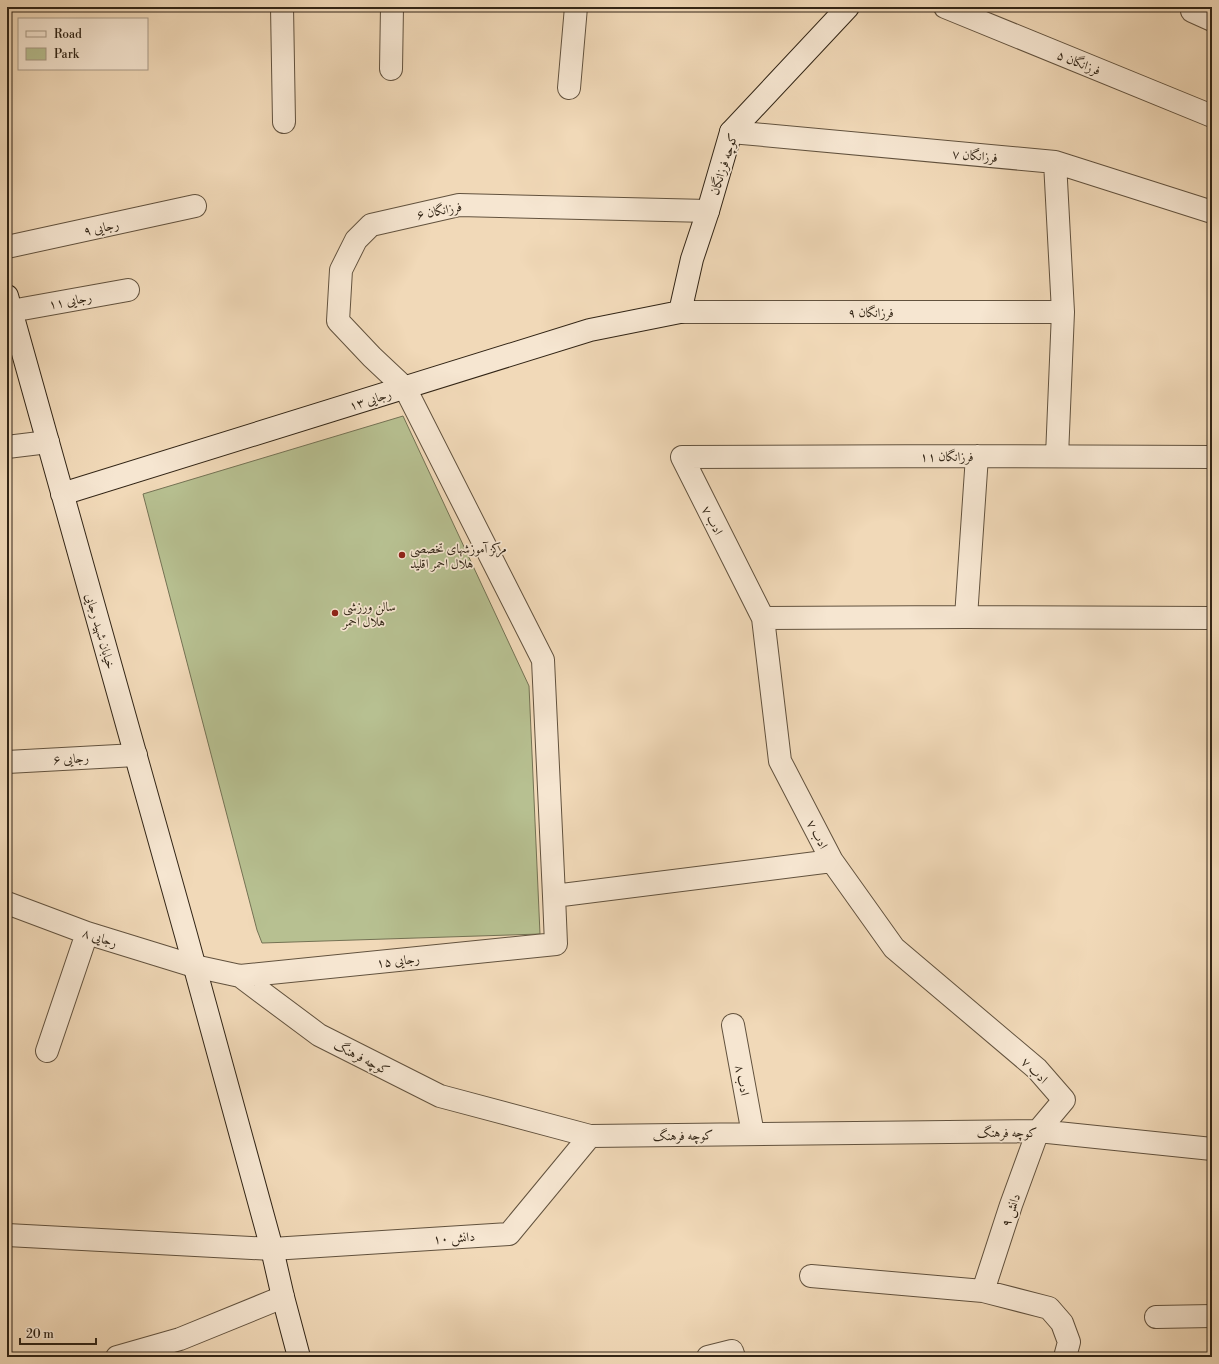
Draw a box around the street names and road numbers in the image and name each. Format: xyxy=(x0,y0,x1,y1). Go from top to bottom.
street label: فرزانگان ۵ xyxy=(1054,46,1103,79)
street label: کوچه فرزانگان xyxy=(705,131,741,197)
street label: فرزانگان ۷ xyxy=(951,145,999,166)
street label: فرزانگان ۶ xyxy=(415,198,463,223)
street label: رجایی ۹ xyxy=(82,216,120,240)
street label: رجایی ۱۱ xyxy=(47,289,93,313)
street label: فرزانگان ۹ xyxy=(848,304,894,321)
street label: رجایی ۱۳ xyxy=(347,386,393,414)
street label: فرزانگان ۱۱ xyxy=(920,448,974,465)
street label: ادب ۷ xyxy=(698,503,726,538)
street label: خیابان شهید رجایی xyxy=(82,591,119,671)
street label: رجایی ۶ xyxy=(53,750,89,768)
street label: ادب ۷ xyxy=(803,817,831,852)
street label: رجایی ۸ xyxy=(80,925,119,951)
street label: رجایی ۱۵ xyxy=(376,951,421,971)
street label: کوچه فرهنگ xyxy=(331,1036,393,1079)
street label: ادب ۷ xyxy=(1018,1054,1051,1087)
street label: ادب ۸ xyxy=(731,1063,753,1097)
street label: کوچه فرهنگ xyxy=(977,1124,1037,1141)
street label: کوچه فرهنگ xyxy=(653,1126,713,1145)
street label: دانش ۹ xyxy=(998,1191,1025,1229)
street label: دانش ۱۰ xyxy=(433,1229,476,1248)

